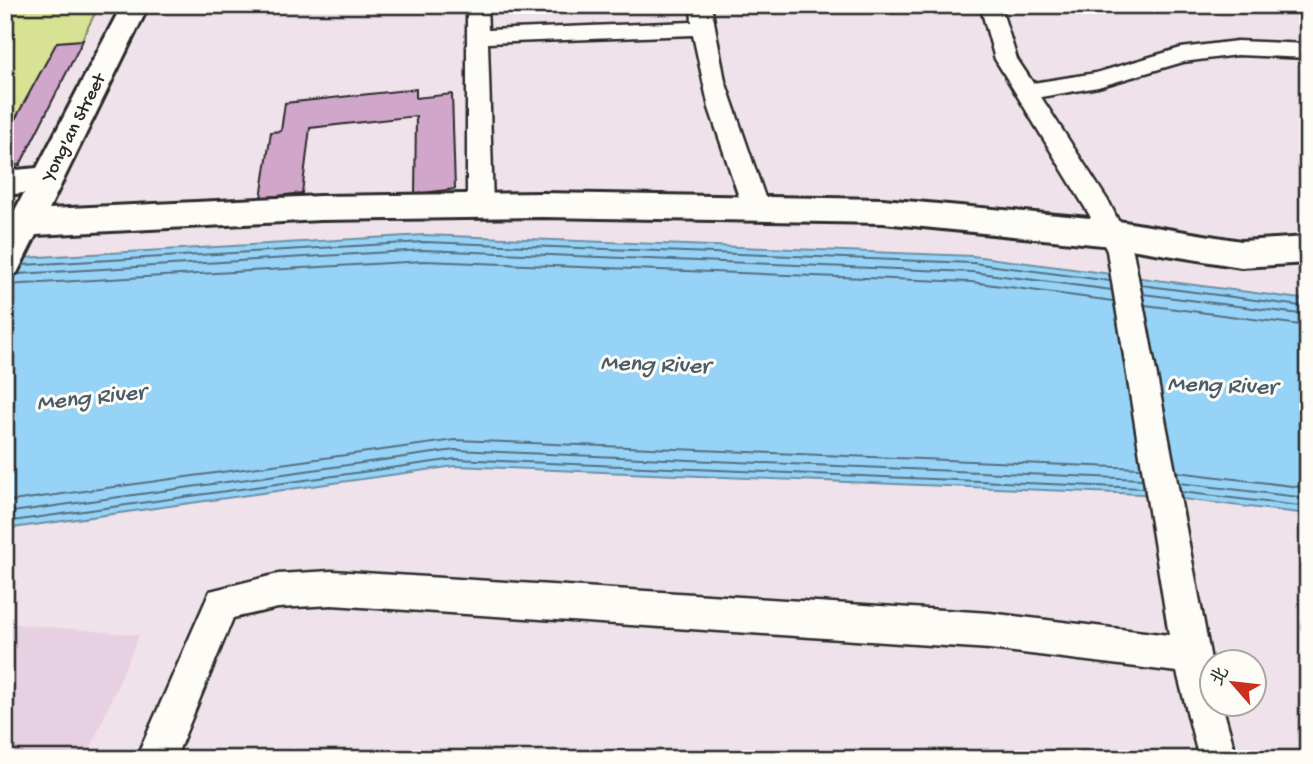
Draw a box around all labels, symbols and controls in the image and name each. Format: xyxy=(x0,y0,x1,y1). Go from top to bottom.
street label: Yong'an Street xyxy=(37,68,113,188)
water label: Meng River xyxy=(600,350,714,383)
water label: Meng River xyxy=(1167,371,1281,404)
water label: Meng River xyxy=(35,378,151,419)
north arrow xyxy=(1198,648,1268,718)
text: 北 xyxy=(1206,663,1236,690)

